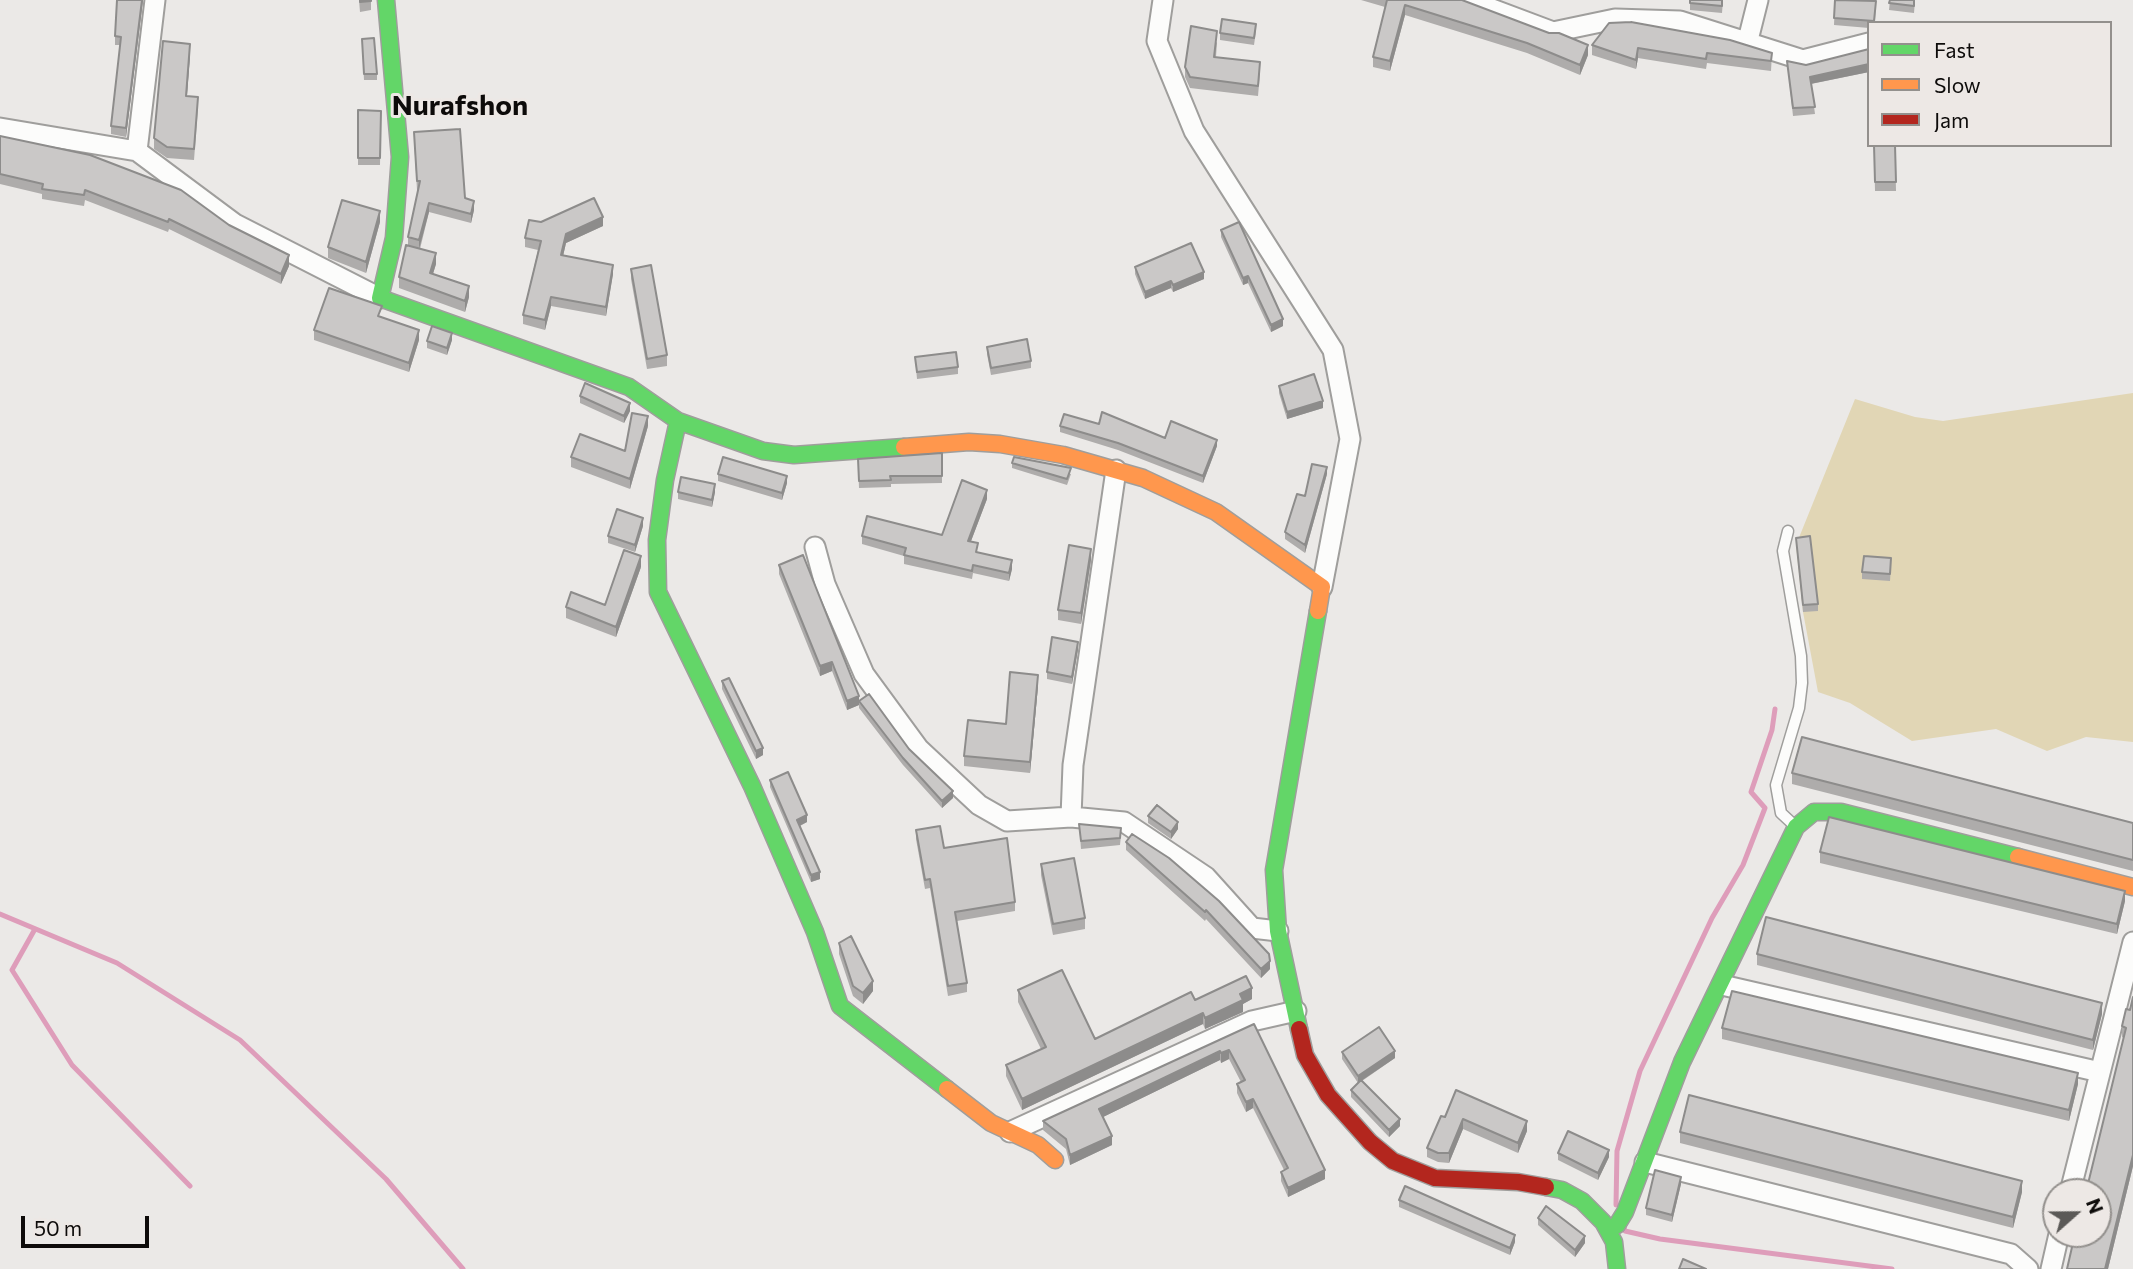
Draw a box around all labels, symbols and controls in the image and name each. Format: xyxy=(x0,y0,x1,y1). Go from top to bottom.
legend xyxy=(1867,21,2112,147)
text: Fast xyxy=(1934,37,1975,62)
text: Slow xyxy=(1934,72,1981,97)
district label: Nurafshon xyxy=(392,89,528,123)
text: Jam xyxy=(1934,107,1969,132)
north arrow xyxy=(2042,1178,2112,1248)
text: N xyxy=(2082,1195,2108,1217)
scale bar xyxy=(24,1202,152,1246)
text: 50 m xyxy=(34,1215,82,1240)

